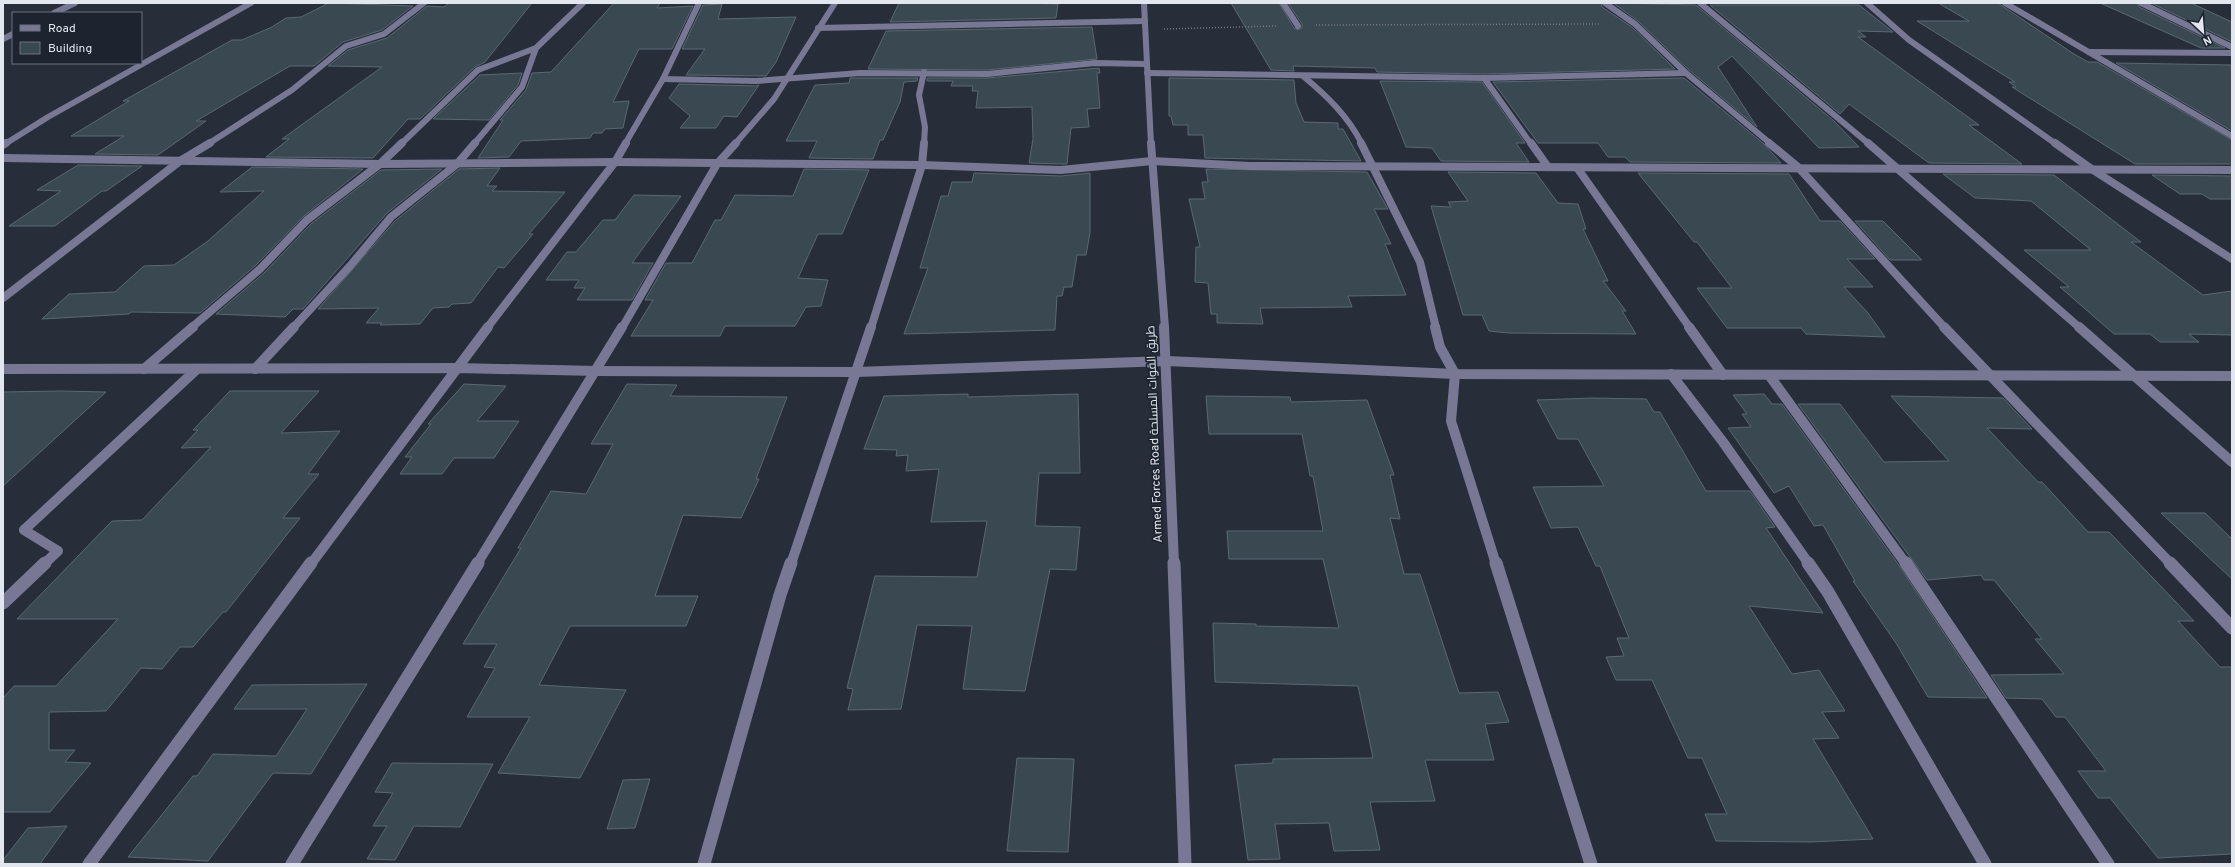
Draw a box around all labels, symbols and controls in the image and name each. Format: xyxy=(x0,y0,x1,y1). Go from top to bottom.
legend xyxy=(12,12,142,64)
north arrow xyxy=(2183,12,2223,52)
text: Road xyxy=(48,21,76,37)
text: N xyxy=(2200,32,2214,48)
text: Building xyxy=(48,41,92,57)
street label: Armed Forces Road طريق القوات المسلحة xyxy=(1143,325,1167,543)

